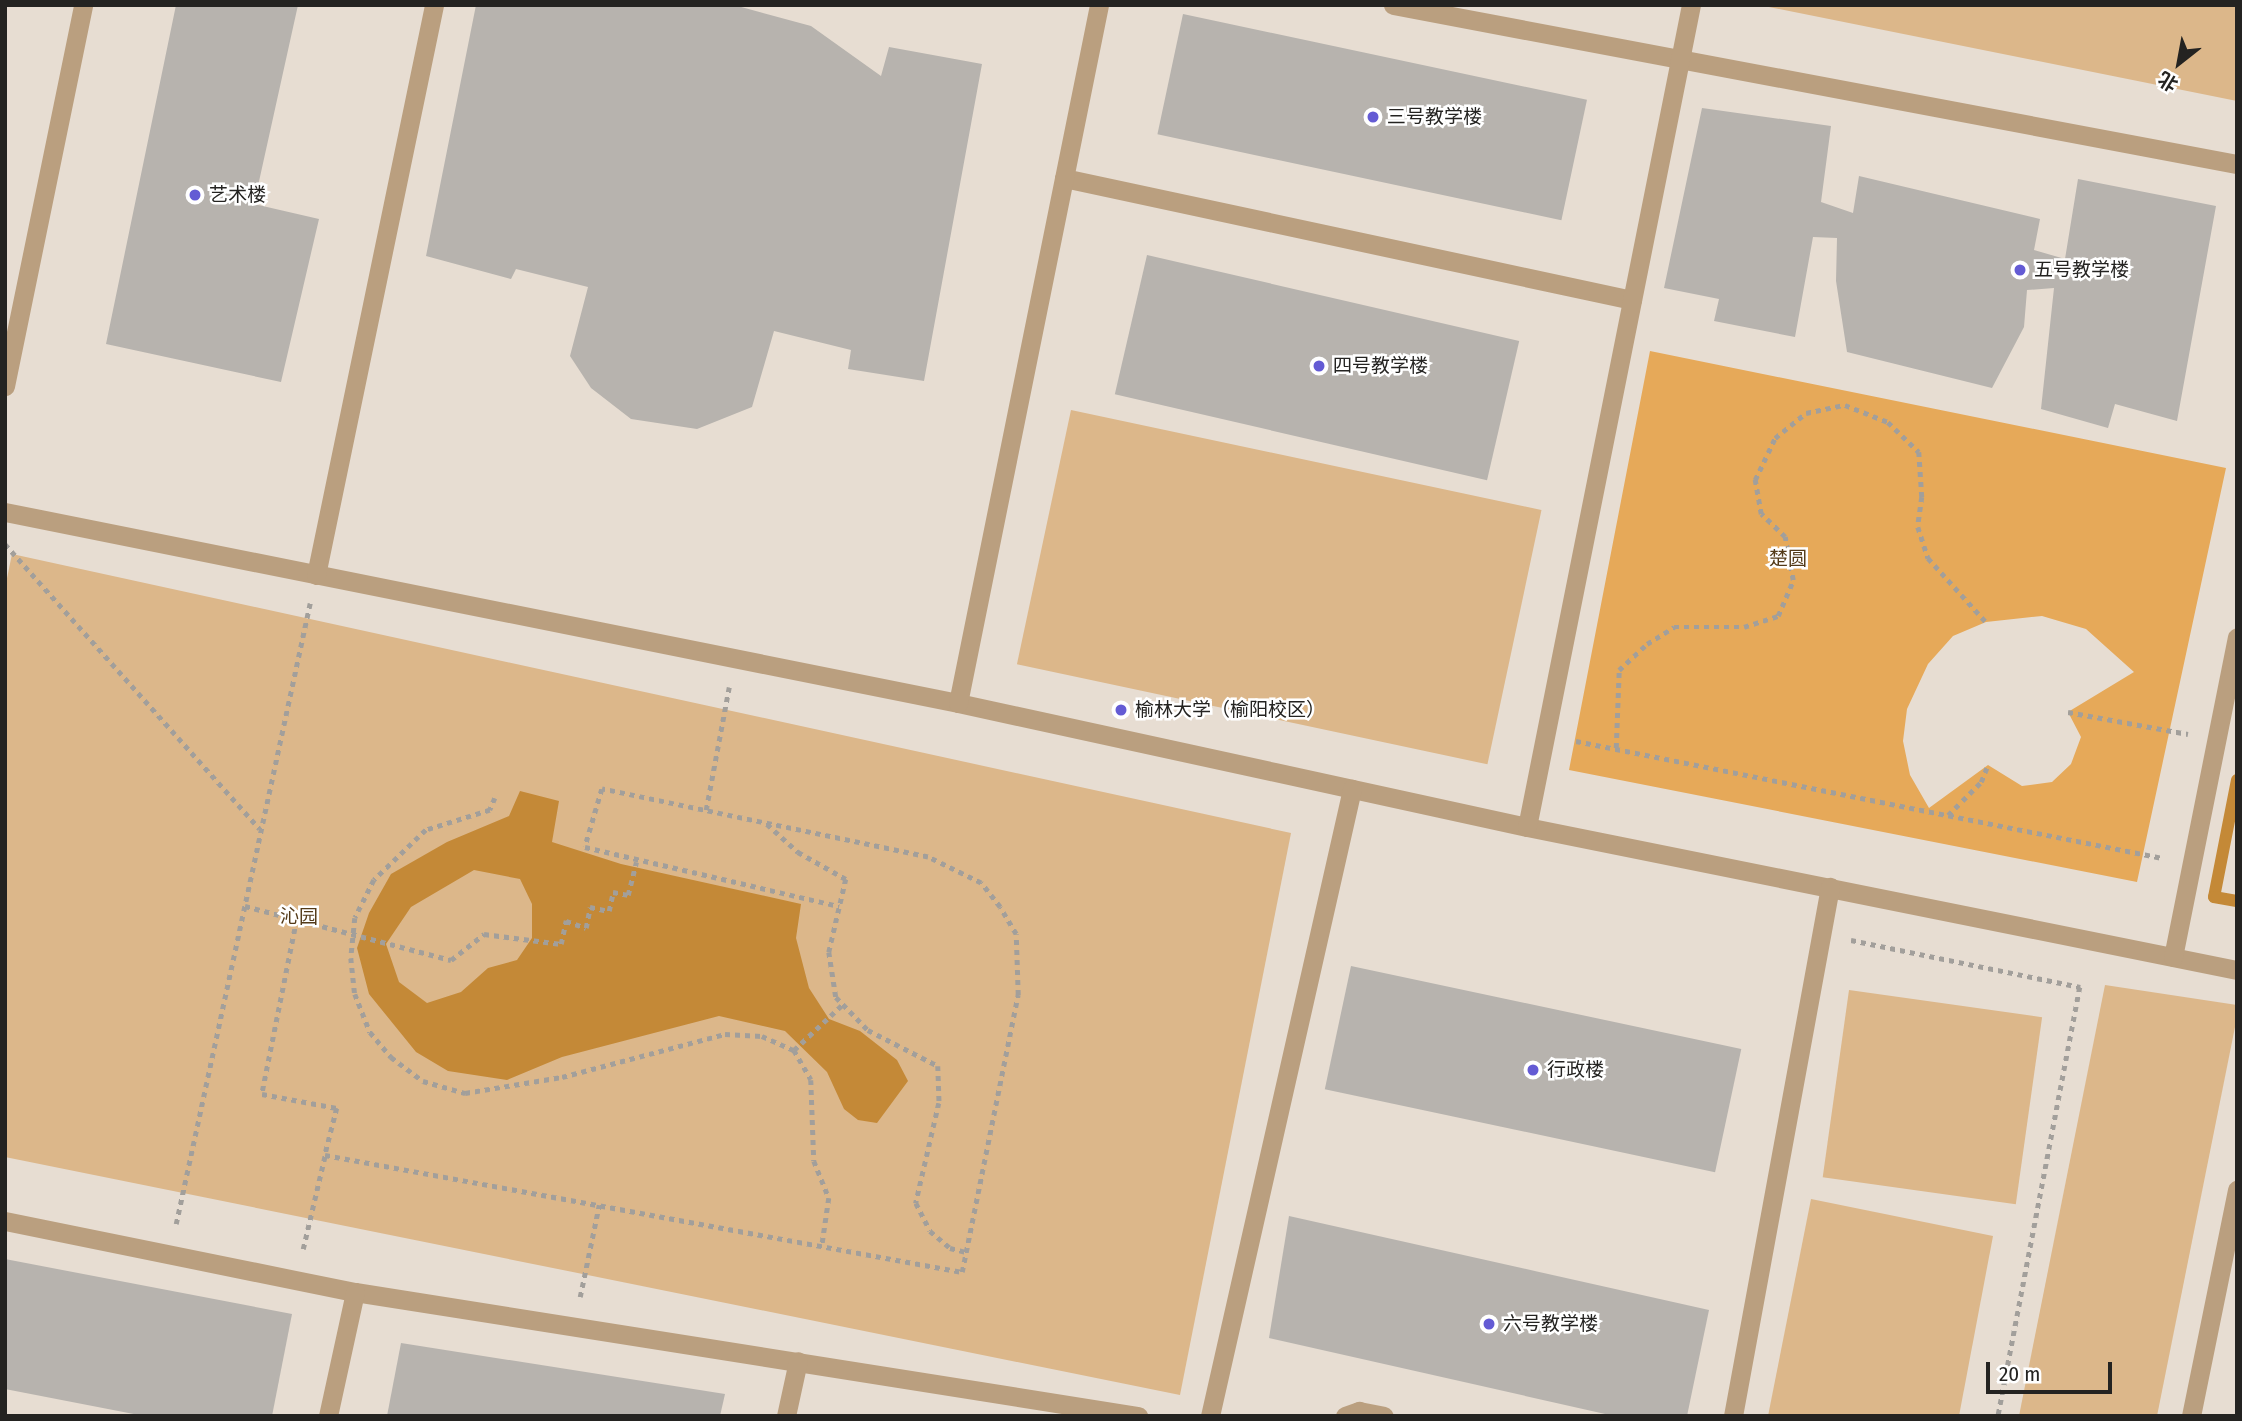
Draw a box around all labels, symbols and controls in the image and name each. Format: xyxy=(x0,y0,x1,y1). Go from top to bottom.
north arrow xyxy=(2144,28,2214,98)
text: 北 xyxy=(2154,67,2182,96)
place label: 三号教学楼 xyxy=(1387,106,1482,128)
marker: 三号教学楼 xyxy=(1365,109,1381,125)
place label: 艺术楼 xyxy=(209,184,266,206)
marker: 艺术楼 xyxy=(187,187,203,203)
place label: 五号教学楼 xyxy=(2034,259,2129,281)
marker: 五号教学楼 xyxy=(2012,262,2028,278)
place label: 四号教学楼 xyxy=(1333,355,1428,377)
marker: 四号教学楼 xyxy=(1311,358,1327,374)
park label: 楚圆 xyxy=(1769,548,1807,570)
place label: 榆林大学（榆阳校区） xyxy=(1135,699,1325,721)
marker: 榆林大学（榆阳校区） xyxy=(1113,702,1129,718)
park label: 沁园 xyxy=(280,906,318,928)
place label: 行政楼 xyxy=(1547,1059,1604,1081)
marker: 行政楼 xyxy=(1525,1062,1541,1078)
place label: 六号教学楼 xyxy=(1503,1313,1598,1335)
marker: 六号教学楼 xyxy=(1481,1316,1497,1332)
scale bar xyxy=(1990,1348,2116,1392)
text: 20 m xyxy=(1999,1361,2040,1387)

